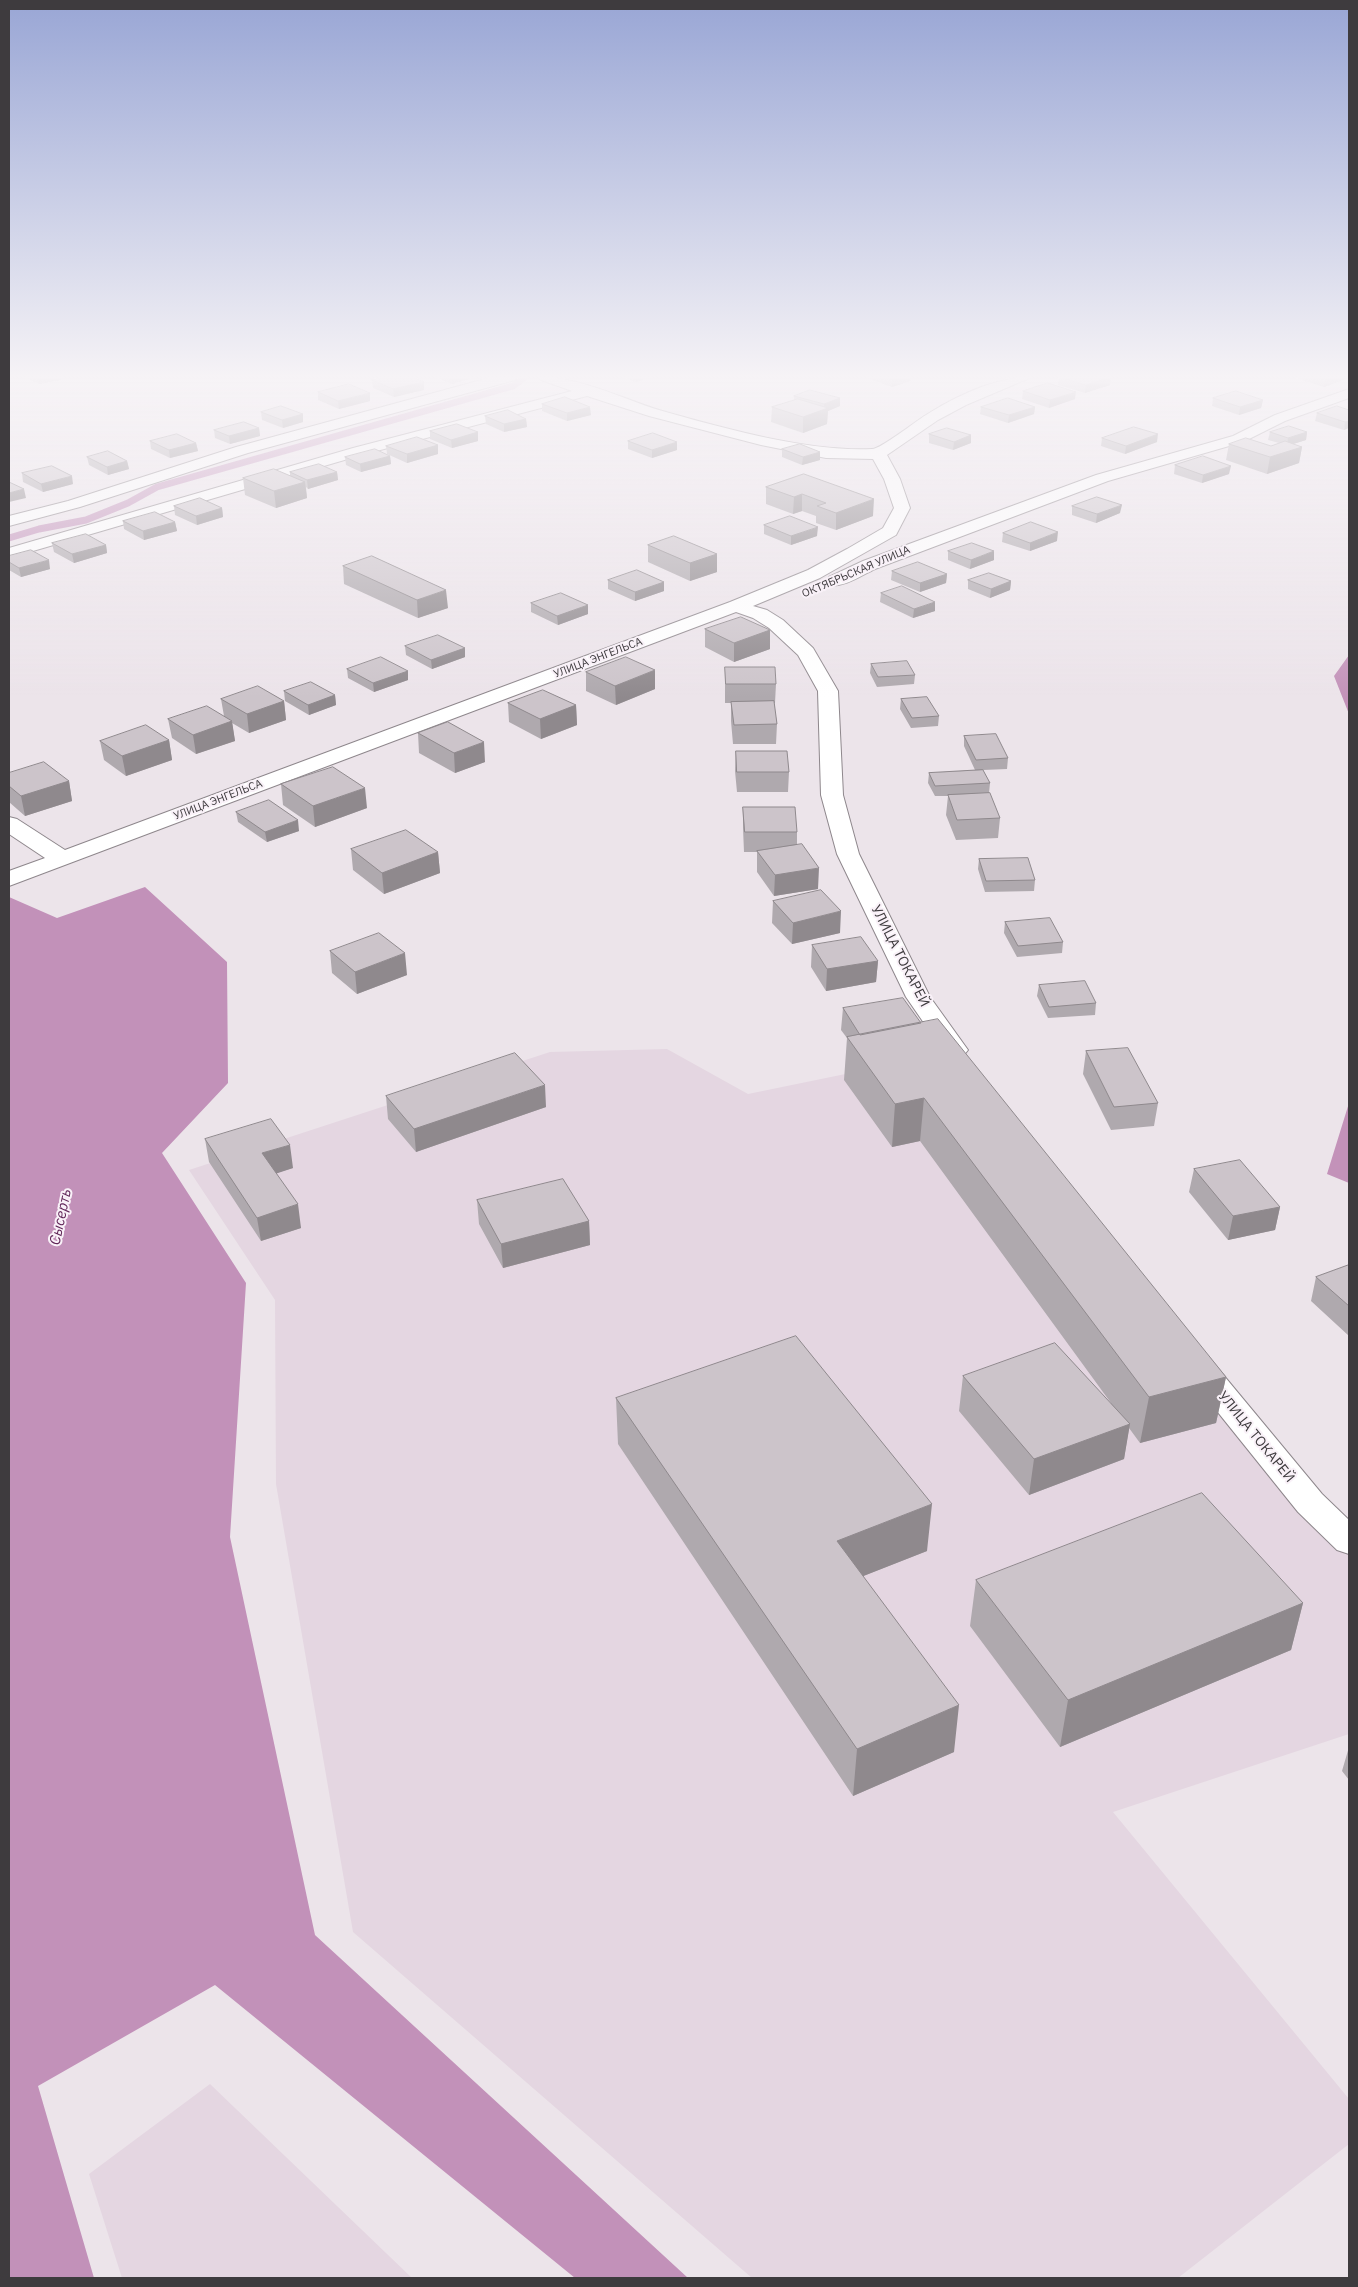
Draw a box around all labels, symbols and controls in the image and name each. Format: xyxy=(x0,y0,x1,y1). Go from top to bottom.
street label: ОКТЯБРЬСКАЯ УЛИЦА xyxy=(800,543,912,601)
street label: УЛИЦА ЭНГЕЛЬСА xyxy=(552,635,644,681)
street label: УЛИЦА ЭНГЕЛЬСА xyxy=(172,777,264,823)
street label: УЛИЦА ТОКАРЕЙ xyxy=(867,902,933,1010)
water label: Сысерть xyxy=(46,1187,76,1247)
street label: УЛИЦА ТОКАРЕЙ xyxy=(1214,1388,1298,1486)

